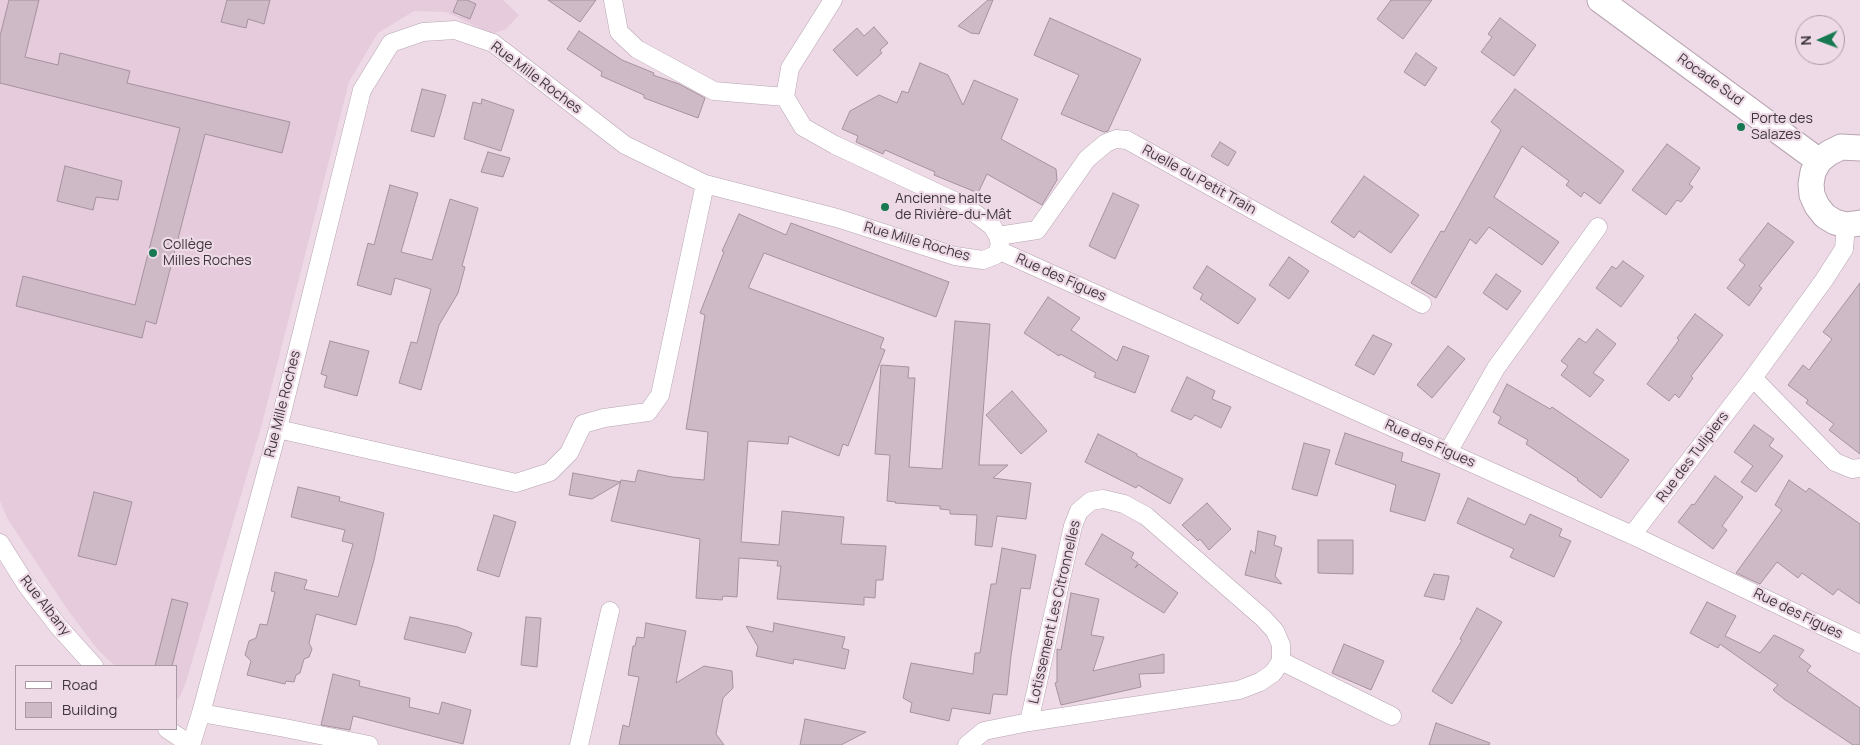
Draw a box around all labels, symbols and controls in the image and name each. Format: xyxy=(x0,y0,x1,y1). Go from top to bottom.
north arrow xyxy=(1795,15,1845,65)
text: N xyxy=(1796,35,1815,46)
street label: Rue Mille Roches xyxy=(487,38,585,118)
street label: Rocade Sud xyxy=(1674,51,1746,109)
place label: Porte des Salazes xyxy=(1751,111,1813,144)
marker: Porte des Salazes xyxy=(1735,121,1747,133)
street label: Ruelle du Petit Train xyxy=(1139,142,1259,218)
place label: Ancienne halte de Rivière-du-Mât xyxy=(895,191,1012,223)
marker: Ancienne halte de Rivière-du-Mât xyxy=(879,201,891,213)
street label: Rue Mille Roches xyxy=(862,219,972,265)
place label: Collège Milles Roches xyxy=(163,237,252,270)
marker: Collège Milles Roches xyxy=(147,247,159,259)
street label: Rue des Figues xyxy=(1013,251,1109,305)
street label: Rue Mille Roches xyxy=(262,349,304,459)
street label: Rue des Tulipiers xyxy=(1653,408,1733,506)
street label: Rue des Figues xyxy=(1382,417,1478,471)
street label: Lotissement Les Citronnelles xyxy=(1026,519,1084,705)
street label: Rue Albany xyxy=(16,573,74,639)
street label: Rue des Figues xyxy=(1751,585,1845,643)
legend xyxy=(15,665,178,730)
text: Road xyxy=(62,674,98,695)
text: Building xyxy=(62,699,117,720)

